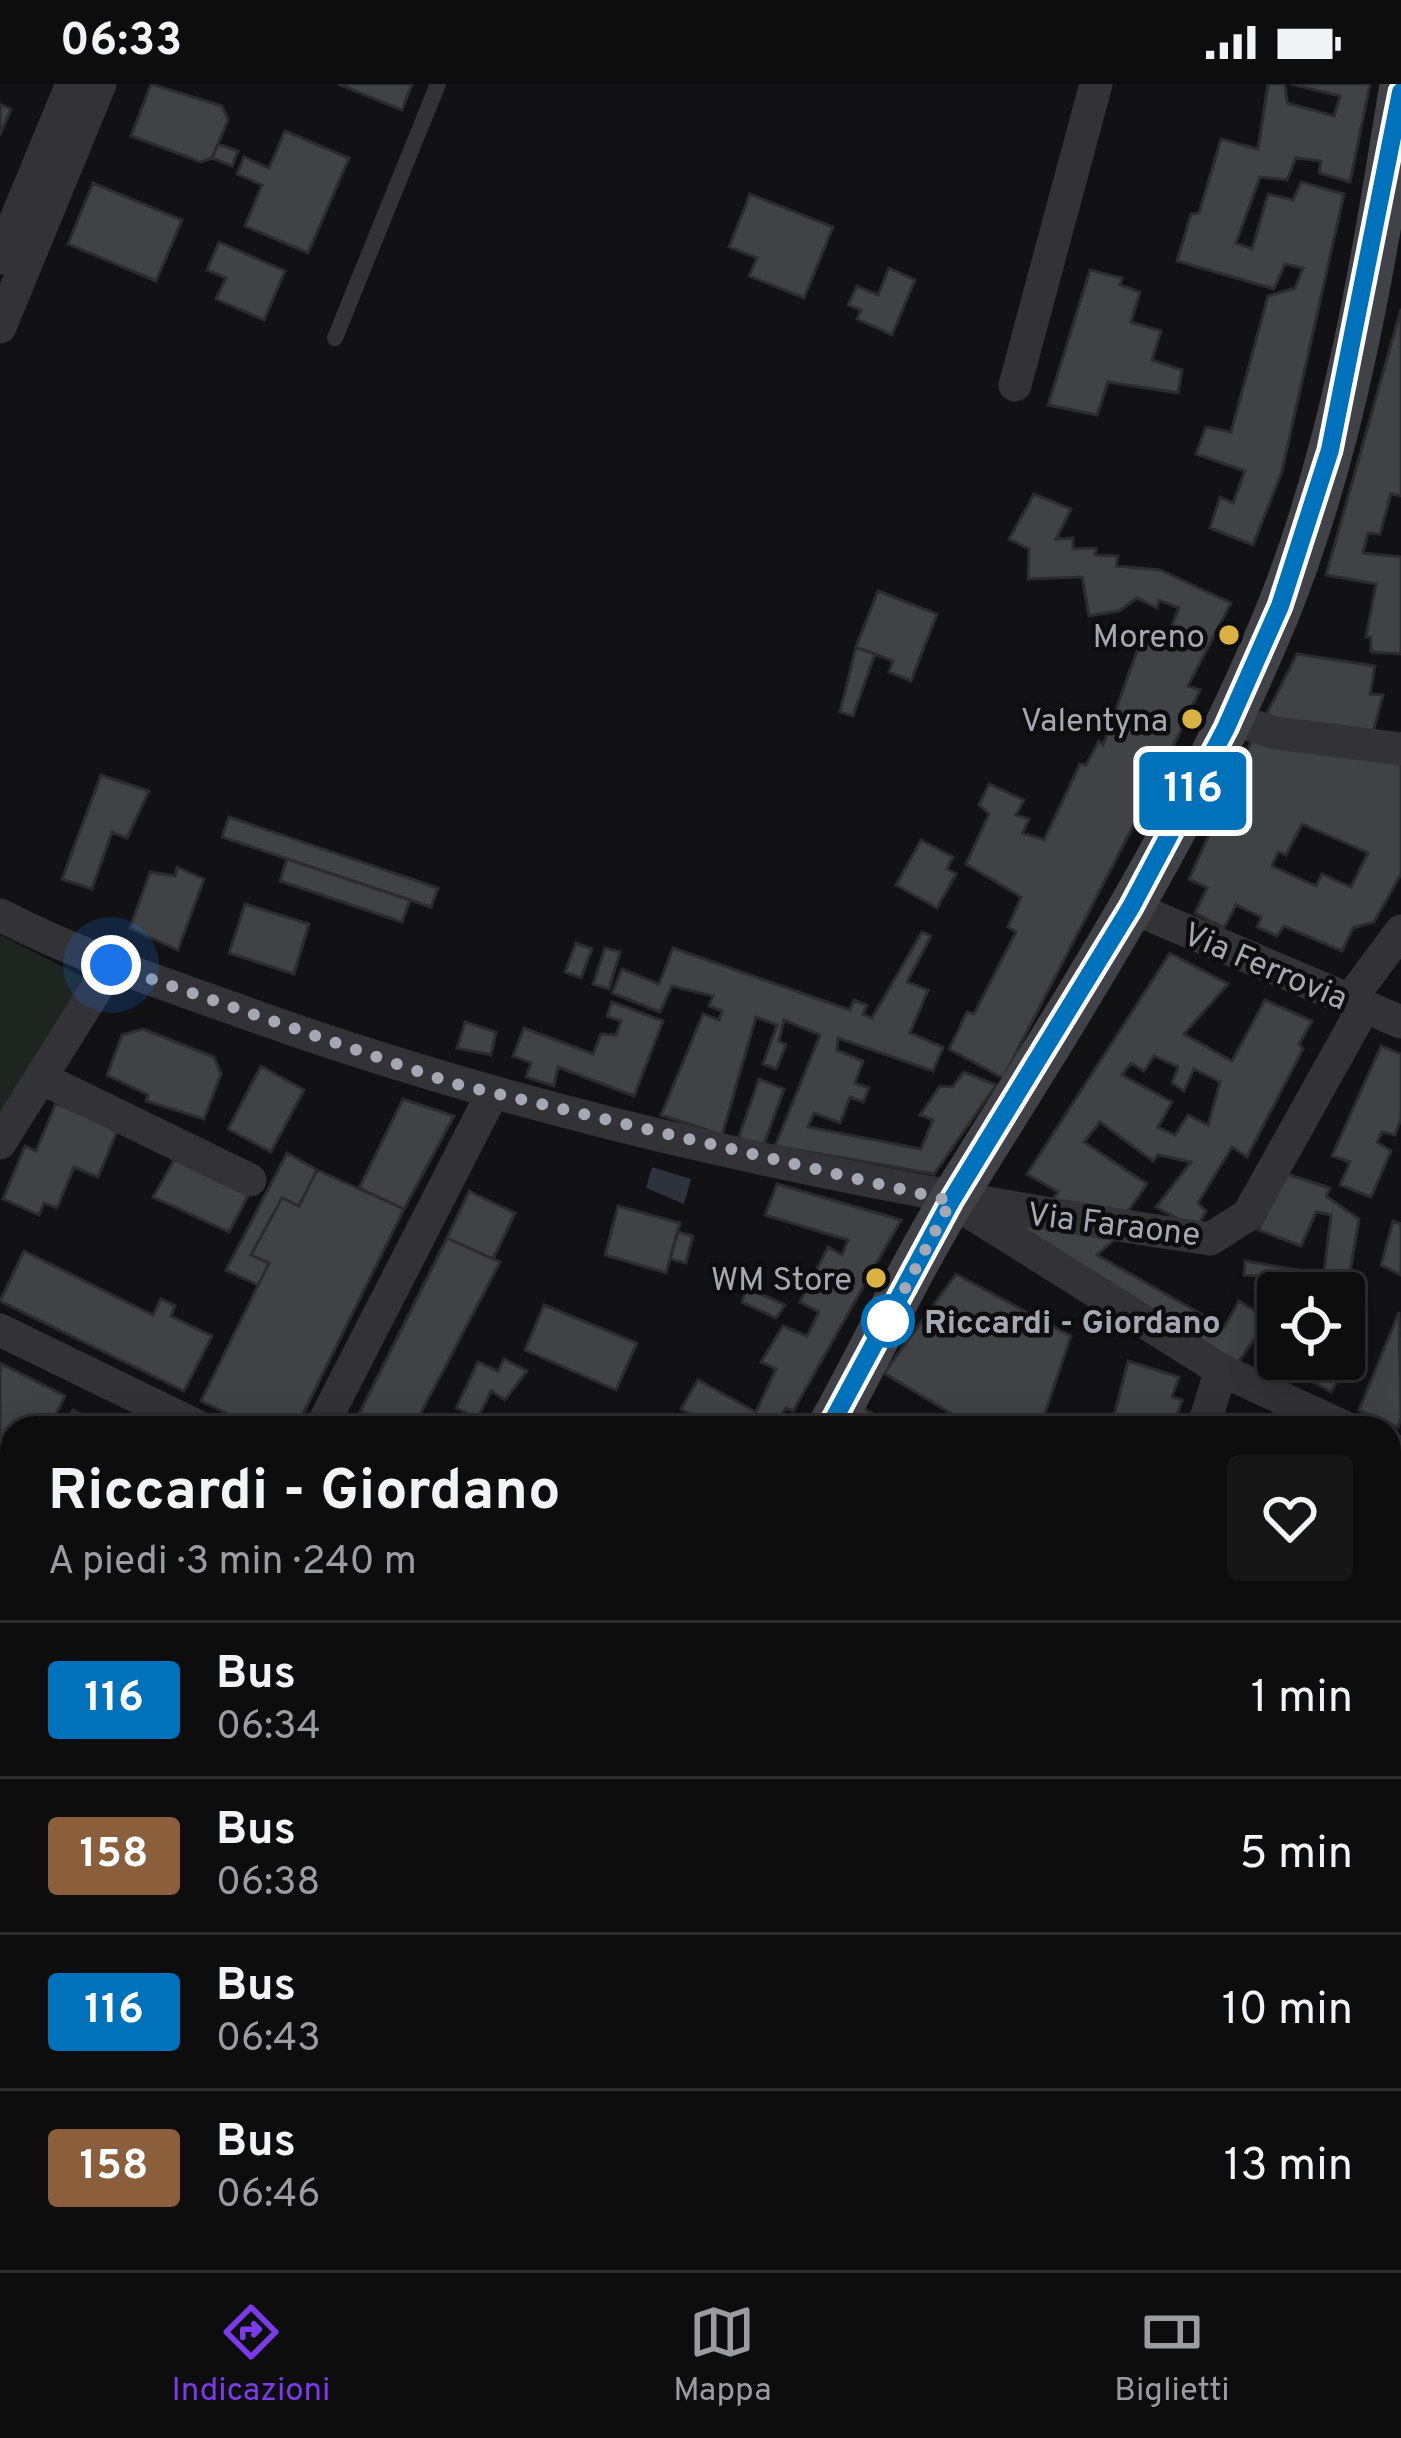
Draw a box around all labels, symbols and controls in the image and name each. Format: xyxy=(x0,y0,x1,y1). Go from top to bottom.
text: 06:33 xyxy=(60,14,182,71)
place label: Moreno xyxy=(1093,618,1205,660)
marker: Moreno xyxy=(1216,622,1242,648)
place label: Valentyna xyxy=(1021,702,1168,744)
marker: Valentyna xyxy=(1179,706,1205,732)
line badge: 116 xyxy=(1124,752,1262,830)
text: 116 xyxy=(1163,764,1223,817)
street label: Via Ferrovia xyxy=(1176,915,1353,1022)
your location xyxy=(81,935,141,995)
street label: Via Faraone xyxy=(1025,1196,1202,1258)
place label: WM Store xyxy=(711,1261,852,1303)
marker: WM Store xyxy=(863,1265,889,1291)
map controls xyxy=(1257,1272,1365,1380)
button: locate xyxy=(1257,1272,1365,1380)
marker: Riccardi - Giordano xyxy=(863,1296,913,1346)
place label: Riccardi - Giordano xyxy=(924,1304,1221,1346)
button: heart xyxy=(1227,1455,1353,1581)
text: Riccardi - Giordano xyxy=(48,1458,561,1530)
text: A piedi · 3 min · 240 m xyxy=(48,1539,417,1588)
text: Bus xyxy=(216,1647,296,1704)
text: 1 min xyxy=(1251,1671,1353,1728)
text: 116 xyxy=(84,1673,144,1726)
text: 06:34 xyxy=(216,1704,321,1753)
text: Bus xyxy=(216,1803,296,1860)
text: 5 min xyxy=(1240,1827,1353,1884)
text: 158 xyxy=(80,1829,148,1882)
text: 06:38 xyxy=(216,1860,320,1909)
text: Bus xyxy=(216,1959,296,2016)
text: 10 min xyxy=(1222,1983,1353,2040)
text: 116 xyxy=(84,1985,144,2038)
text: 06:43 xyxy=(216,2016,321,2065)
text: Bus xyxy=(216,2115,296,2172)
text: 13 min xyxy=(1224,2139,1353,2196)
text: 158 xyxy=(80,2141,148,2194)
text: 06:46 xyxy=(216,2172,321,2221)
tab: Indicazioni xyxy=(171,2299,330,2413)
tab: Mappa xyxy=(673,2299,772,2413)
tab: Biglietti xyxy=(1114,2299,1230,2413)

